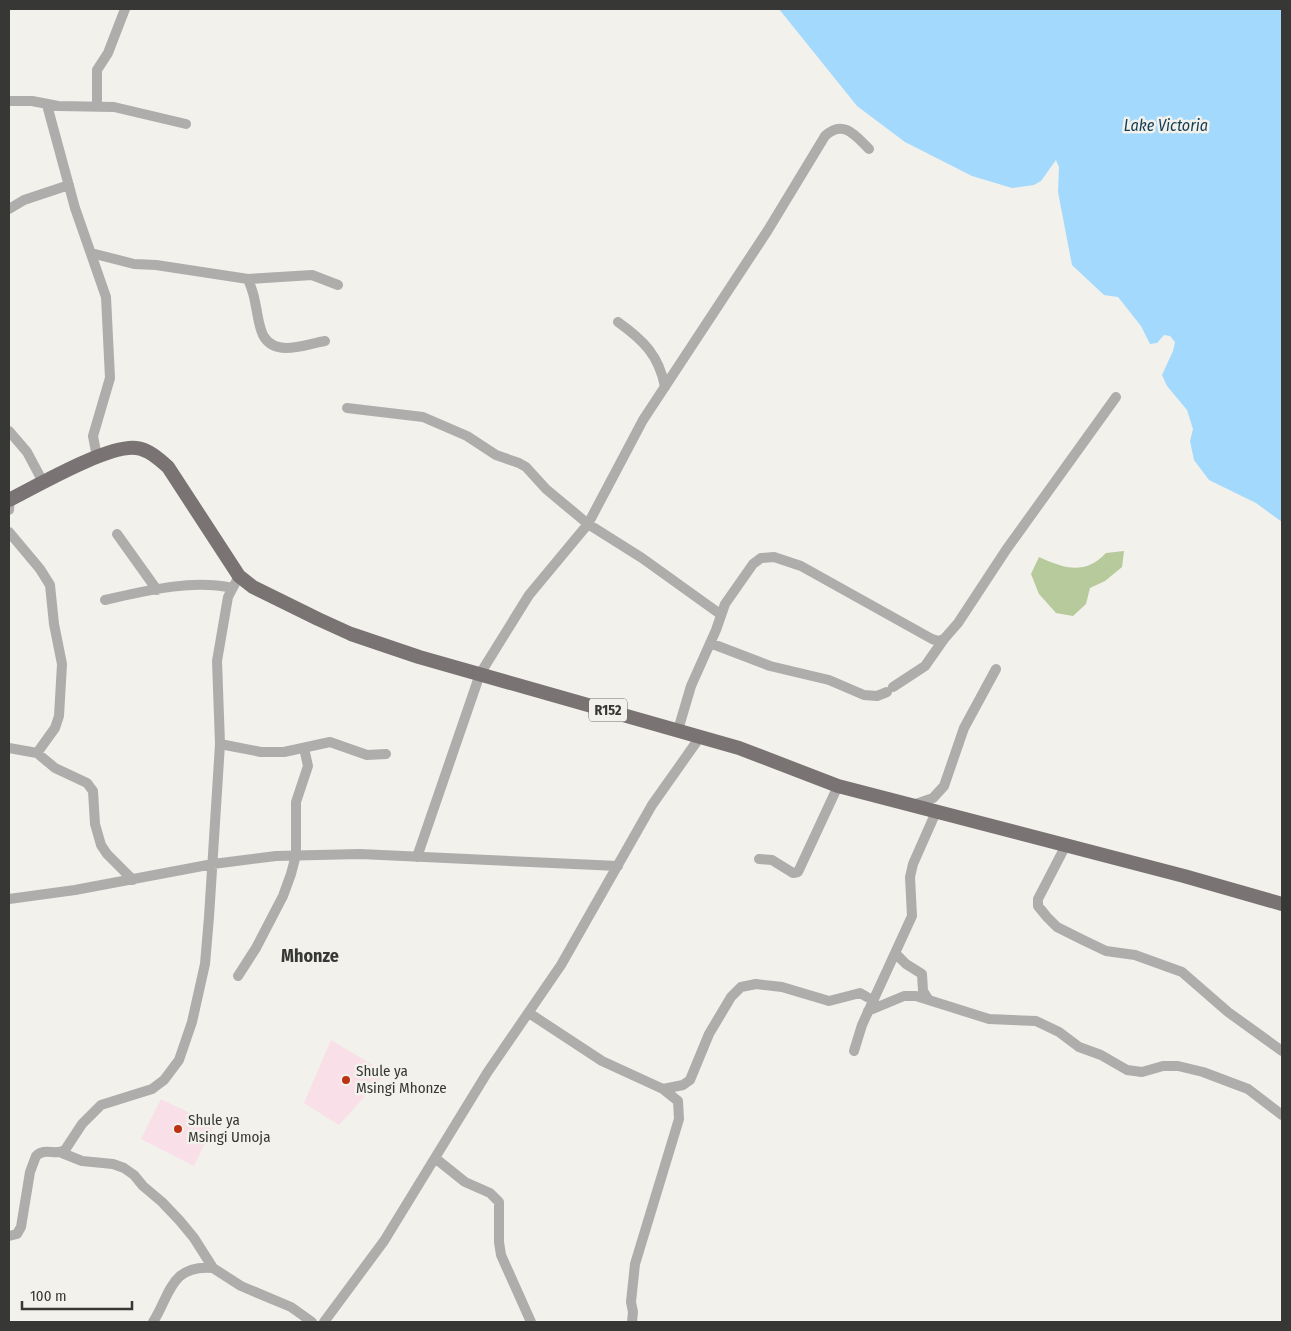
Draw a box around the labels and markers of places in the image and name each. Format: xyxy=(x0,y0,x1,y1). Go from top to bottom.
place label: Shule ya Msingi Mhonze xyxy=(356,1062,447,1097)
marker: Shule ya Msingi Mhonze xyxy=(340,1074,352,1086)
place label: Shule ya Msingi Umoja xyxy=(188,1111,271,1146)
marker: Shule ya Msingi Umoja xyxy=(172,1123,184,1135)

